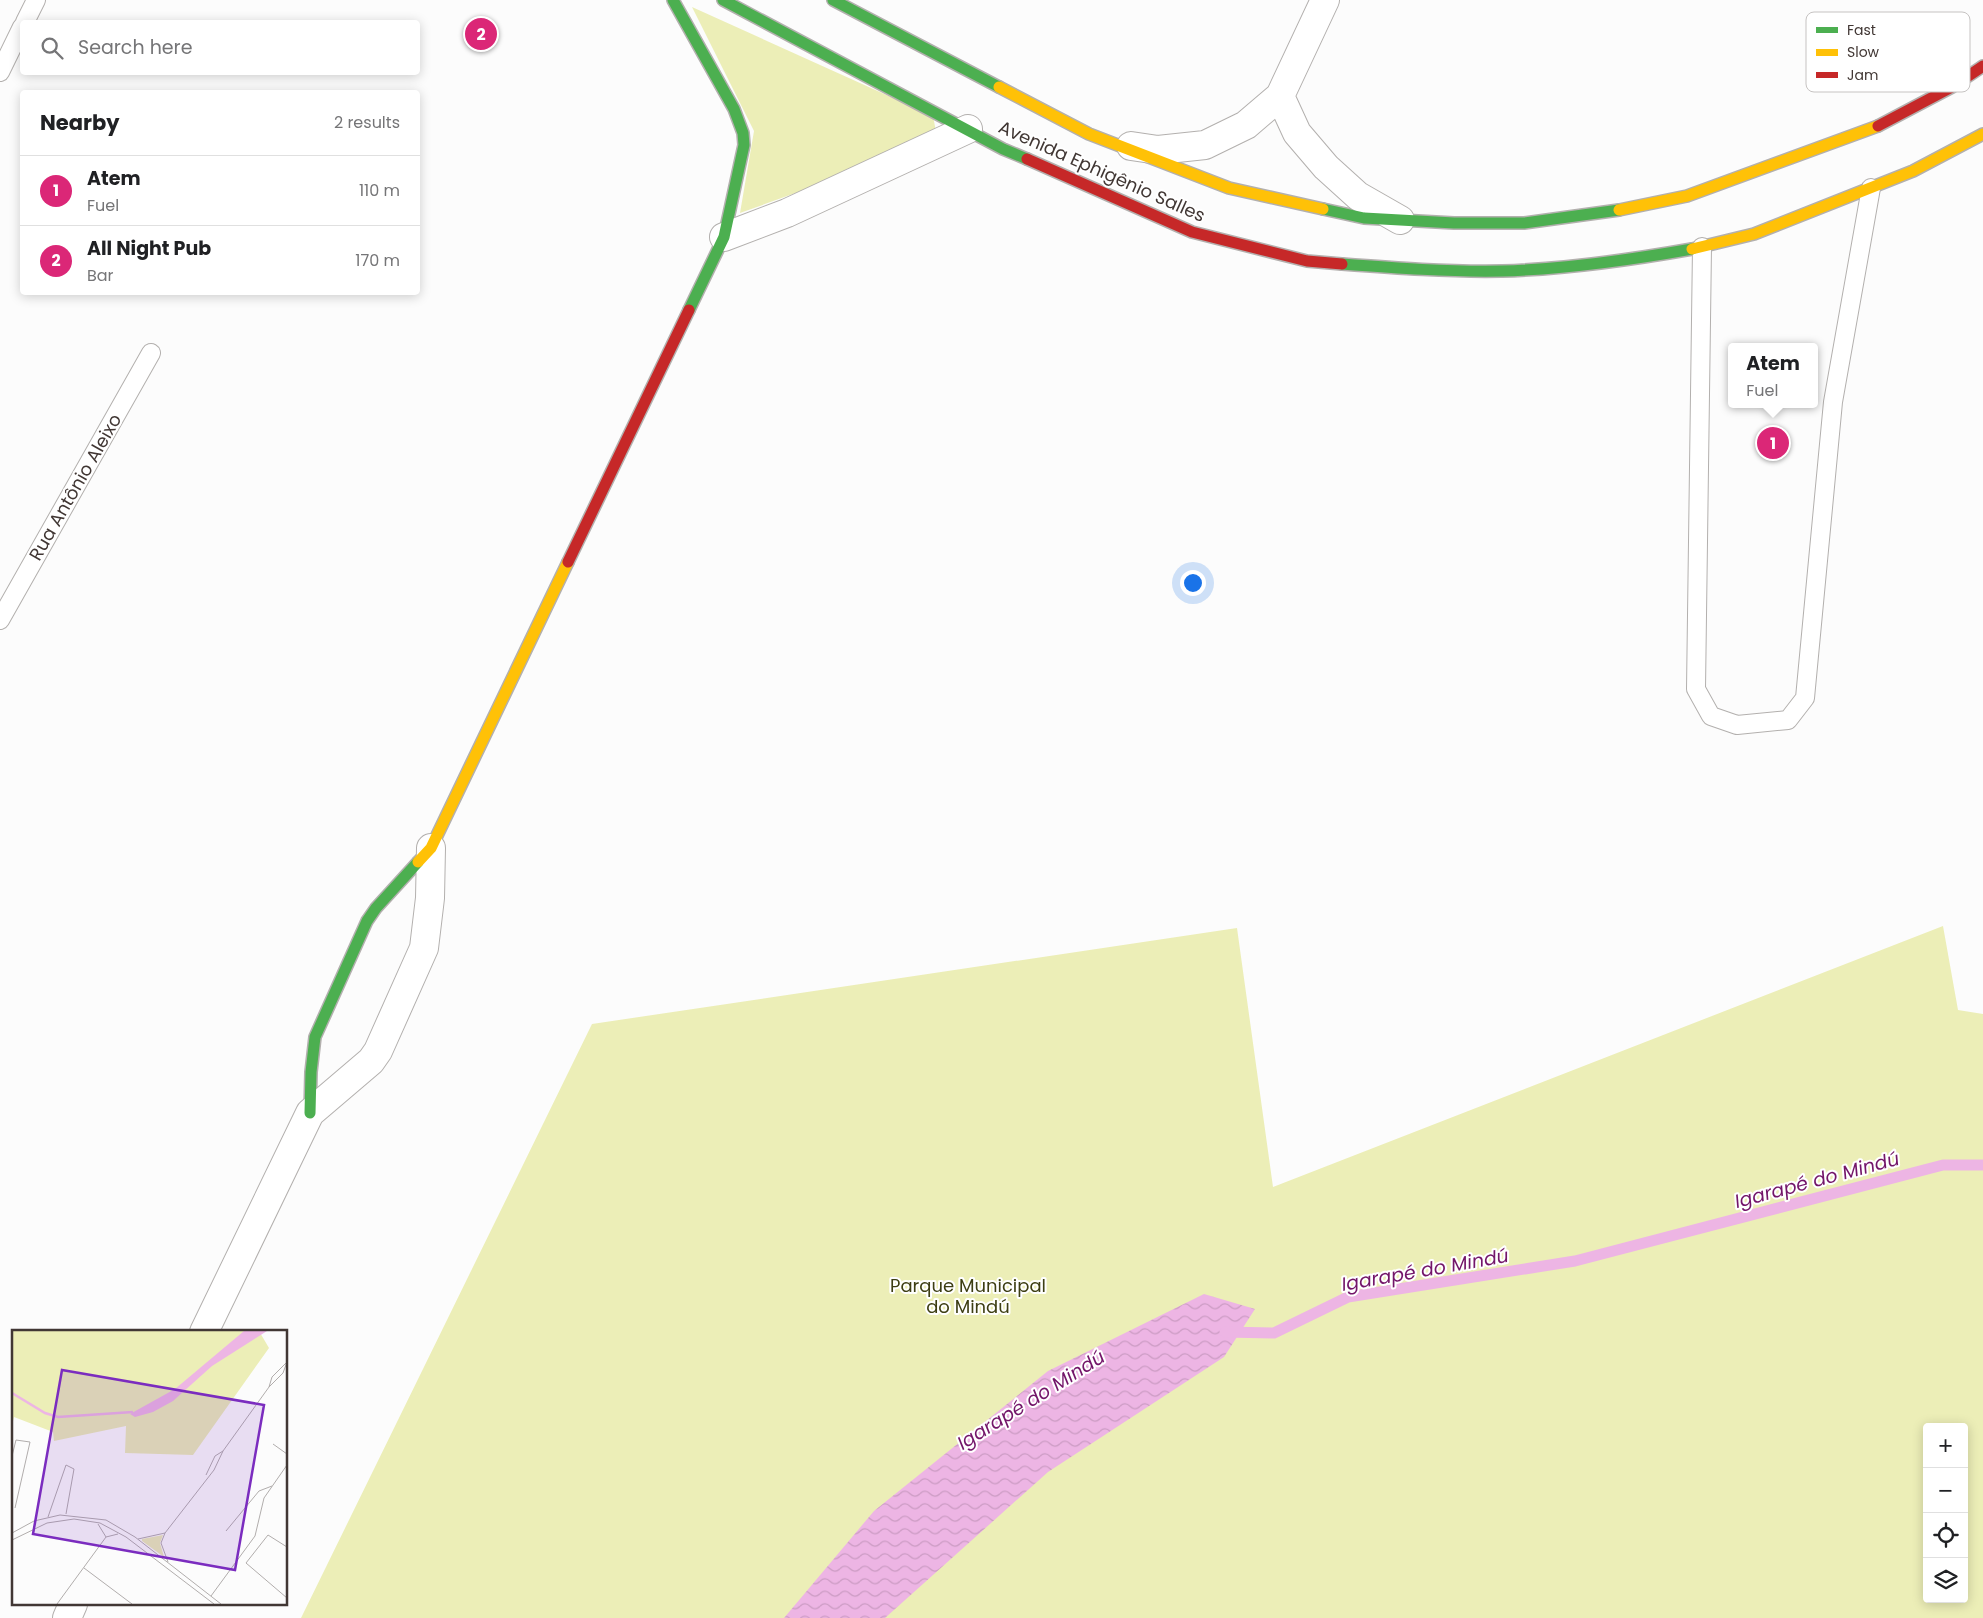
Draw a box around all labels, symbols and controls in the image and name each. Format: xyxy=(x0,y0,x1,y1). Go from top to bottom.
legend xyxy=(1806,12,1970,92)
pin: 2 xyxy=(465,15,497,53)
search box xyxy=(20,20,420,75)
text: Fast xyxy=(1847,20,1876,40)
icon: search xyxy=(38,34,66,62)
text: Search here xyxy=(78,34,192,61)
text: Slow xyxy=(1847,42,1880,62)
text: Jam xyxy=(1847,65,1878,85)
text: Nearby xyxy=(40,108,120,137)
text: 2 results xyxy=(334,111,400,134)
street label: Avenida Ephigênio Salles xyxy=(995,114,1209,228)
text: Atem xyxy=(87,165,141,192)
text: 1 xyxy=(53,179,59,202)
text: 110 m xyxy=(359,179,400,202)
text: Fuel xyxy=(87,194,119,217)
text: All Night Pub xyxy=(87,235,211,262)
text: 2 xyxy=(51,249,61,272)
text: 170 m xyxy=(355,249,400,272)
text: Bar xyxy=(87,264,114,287)
popup xyxy=(1728,343,1818,408)
text: Atem xyxy=(1746,350,1800,377)
text: Fuel xyxy=(1746,379,1778,402)
street label: Rua Antônio Aleixo xyxy=(23,409,127,565)
pin: 1 xyxy=(1757,424,1789,462)
your location xyxy=(1180,570,1206,596)
water label: Igarapé do Mindú xyxy=(1732,1145,1902,1215)
water label: Igarapé do Mindú xyxy=(1339,1242,1511,1298)
park label: Parque Municipal do Mindú xyxy=(890,1273,1046,1319)
inset map xyxy=(12,1330,288,1606)
water label: Igarapé do Mindú xyxy=(952,1344,1110,1456)
map controls xyxy=(1923,1423,1968,1603)
button: + xyxy=(1923,1423,1968,1468)
button: − xyxy=(1923,1468,1968,1513)
button: locate xyxy=(1923,1513,1968,1558)
button: layers xyxy=(1923,1558,1968,1603)

